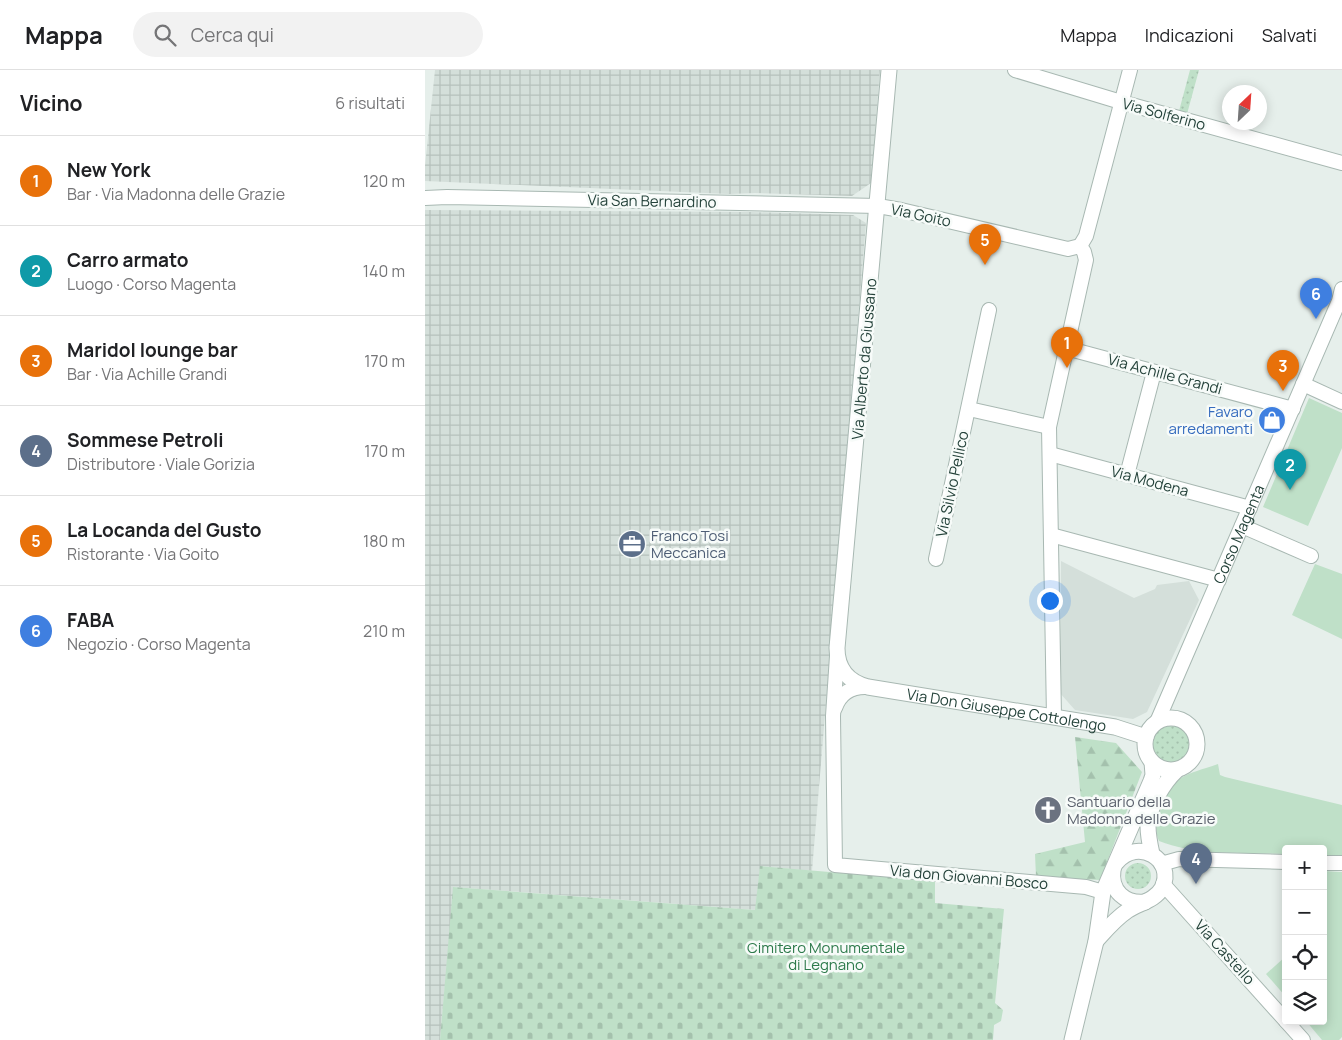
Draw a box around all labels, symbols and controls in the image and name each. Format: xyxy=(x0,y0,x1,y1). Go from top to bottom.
search box xyxy=(133,12,483,57)
text: Mappa xyxy=(25,18,103,51)
icon: search xyxy=(151,21,179,49)
text: Cerca qui xyxy=(191,22,274,48)
text: Mappa xyxy=(1060,23,1117,47)
text: Indicazioni xyxy=(1145,23,1234,47)
text: Salvati xyxy=(1262,23,1317,47)
north arrow xyxy=(1222,85,1267,130)
text: Vicino xyxy=(20,89,83,117)
text: 6 risultati xyxy=(335,92,405,114)
street label: Via Solferino xyxy=(1120,93,1208,135)
text: New York xyxy=(67,157,150,183)
text: 1 xyxy=(32,170,40,192)
text: 120 m xyxy=(363,170,405,192)
text: Bar · Via Madonna delle Grazie xyxy=(67,183,285,205)
street label: Via San Bernardino xyxy=(587,189,717,213)
street label: Via Goito xyxy=(889,198,953,232)
pin: 5 xyxy=(969,224,1001,265)
text: Carro armato xyxy=(67,247,189,273)
text: 2 xyxy=(31,260,41,282)
text: 140 m xyxy=(363,260,405,282)
text: Luogo · Corso Magenta xyxy=(67,273,236,295)
street label: Via Alberto da Giussano xyxy=(846,277,882,441)
pin: 6 xyxy=(1300,278,1332,319)
pin: 1 xyxy=(1051,327,1083,368)
text: Maridol lounge bar xyxy=(67,337,238,363)
street label: Via Achille Grandi xyxy=(1105,349,1225,399)
text: 3 xyxy=(31,350,41,372)
text: 170 m xyxy=(364,350,405,372)
pin: 3 xyxy=(1267,350,1299,391)
text: Bar · Via Achille Grandi xyxy=(67,363,227,385)
place label: Favaro arredamenti xyxy=(1168,401,1253,439)
shop icon: Favaro arredamenti xyxy=(1257,405,1287,435)
text: Sommese Petroli xyxy=(67,427,224,453)
street label: Via Silvio Pellico xyxy=(930,429,974,539)
text: 4 xyxy=(31,440,41,462)
text: 170 m xyxy=(364,440,405,462)
pin: 2 xyxy=(1274,449,1306,490)
text: Distributore · Viale Gorizia xyxy=(67,453,255,475)
street label: Via Modena xyxy=(1109,461,1191,501)
street label: Corso Magenta xyxy=(1208,481,1269,587)
text: La Locanda del Gusto xyxy=(67,517,262,543)
place label: Franco Tosi Meccanica xyxy=(651,525,729,563)
office icon: Franco Tosi Meccanica xyxy=(617,529,647,559)
text: 5 xyxy=(31,530,41,552)
text: 180 m xyxy=(363,530,405,552)
text: Ristorante · Via Goito xyxy=(67,543,219,565)
your location xyxy=(1037,588,1063,614)
text: FABA xyxy=(67,607,114,633)
text: 6 xyxy=(31,620,41,642)
text: 210 m xyxy=(363,620,405,642)
text: Negozio · Corso Magenta xyxy=(67,633,251,655)
street label: Via Don Giuseppe Cottolengo xyxy=(905,683,1108,736)
place label: Santuario della Madonna delle Grazie xyxy=(1067,791,1216,829)
church icon: Santuario della Madonna delle Grazie xyxy=(1033,795,1063,825)
pin: 4 xyxy=(1180,843,1212,884)
map controls xyxy=(1282,845,1327,1025)
button: + xyxy=(1282,845,1327,890)
street label: Via don Giovanni Bosco xyxy=(889,860,1049,894)
button: − xyxy=(1282,890,1327,935)
street label: Via Castello xyxy=(1190,915,1260,989)
button: locate xyxy=(1282,935,1327,980)
park label: Cimitero Monumentale di Legnano xyxy=(747,937,905,975)
button: layers xyxy=(1282,980,1327,1025)

